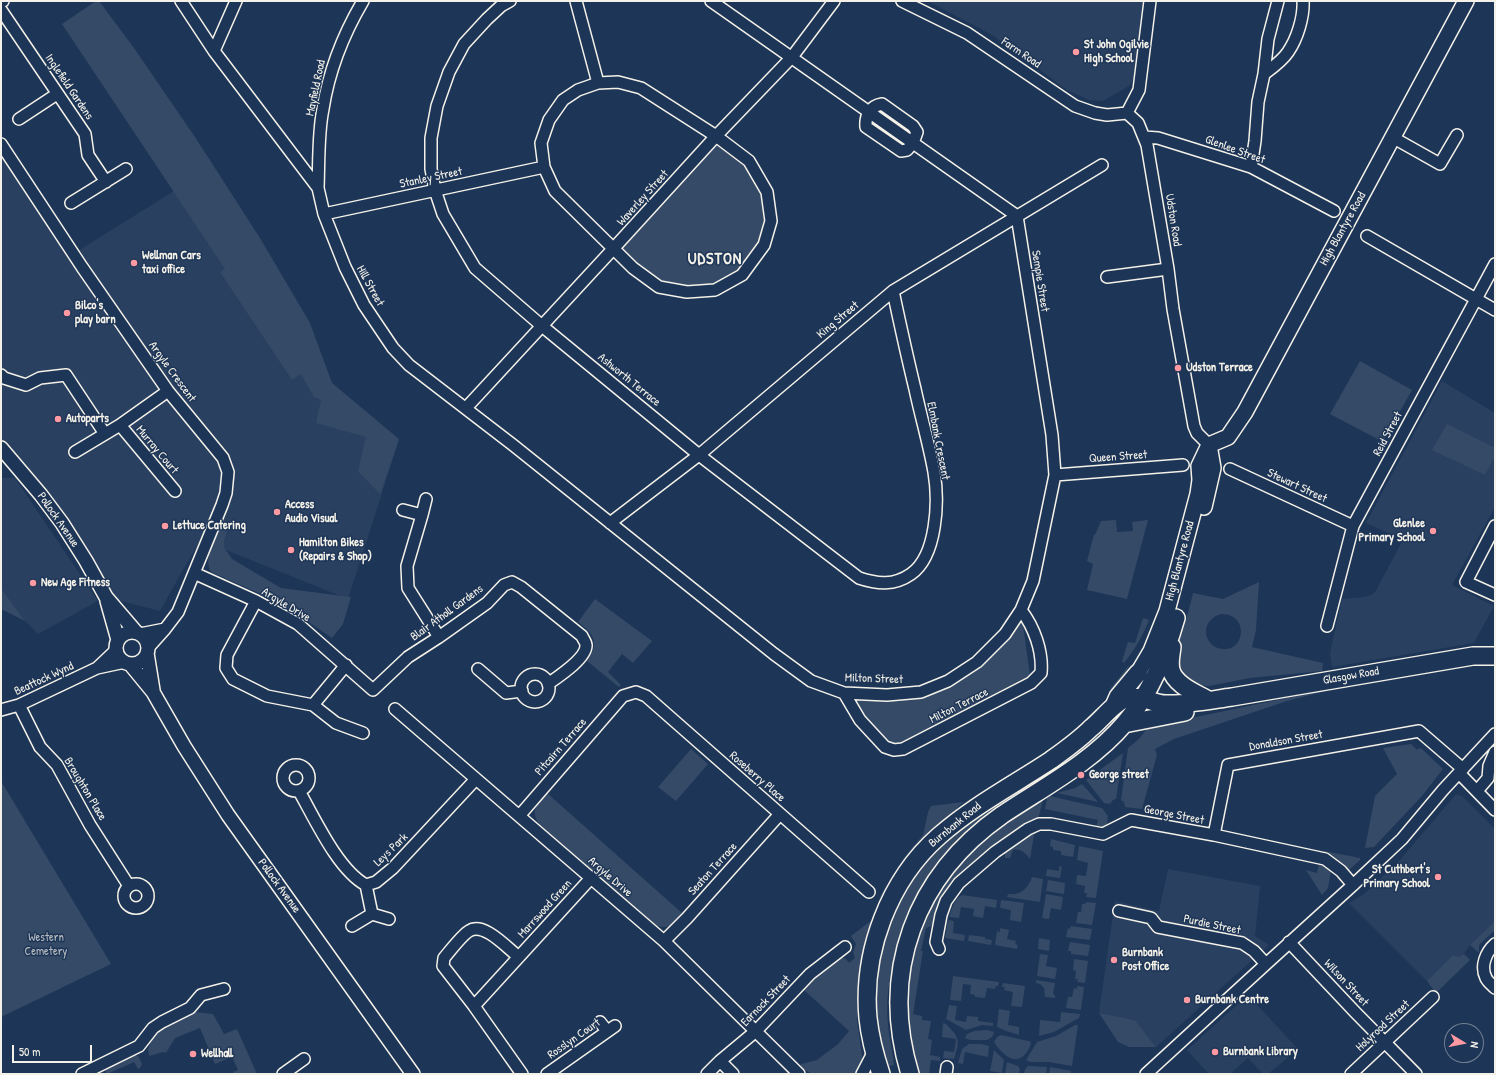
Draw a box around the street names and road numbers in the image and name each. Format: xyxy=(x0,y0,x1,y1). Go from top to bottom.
street label: Farm Road xyxy=(999,35,1043,71)
street label: Inglefield Gardens xyxy=(42,51,96,123)
street label: Mayfield Road xyxy=(303,59,329,117)
street label: Glenlee Street xyxy=(1203,133,1267,167)
street label: Stanley Street xyxy=(398,164,464,192)
street label: Waverley Street xyxy=(614,167,672,229)
street label: High Blantyre Road xyxy=(1317,190,1369,268)
street label: Udston Road xyxy=(1162,193,1184,247)
street label: Sempie Street xyxy=(1028,249,1052,313)
street label: Hill Street xyxy=(353,263,387,309)
street label: King Street xyxy=(814,298,862,342)
street label: Argyle Crescent xyxy=(145,339,199,405)
street label: Ashworth Terrace xyxy=(595,350,663,410)
street label: Elmbank Crescent xyxy=(923,401,953,481)
street label: Reid Street xyxy=(1370,409,1406,459)
street label: Murray Court xyxy=(133,423,181,477)
street label: Queen Street xyxy=(1088,448,1148,466)
street label: Stewart Street xyxy=(1265,466,1329,506)
street label: Pollock Avenue xyxy=(34,490,82,550)
street label: High Blantyre Road xyxy=(1162,520,1198,602)
street label: Blair Atholl Gardens xyxy=(408,582,486,644)
street label: Argyle Drive xyxy=(259,585,313,625)
street label: Beattock Wynd xyxy=(12,659,76,699)
street label: Glasgow Road xyxy=(1322,664,1380,688)
street label: Milton Street xyxy=(845,671,903,687)
street label: Milton Terrace xyxy=(927,685,991,727)
street label: Pitcairn Terrace xyxy=(532,715,590,779)
street label: Donaldson Street xyxy=(1248,727,1324,755)
street label: Roseberry Place xyxy=(726,749,788,805)
street label: Broughton Place xyxy=(61,755,109,823)
street label: Burnbank Road xyxy=(926,799,984,851)
street label: George Street xyxy=(1143,802,1205,828)
street label: Leys Park xyxy=(371,830,411,870)
street label: Seaton Terrace xyxy=(686,840,740,898)
street label: Argyle Drive xyxy=(585,854,635,900)
street label: Pollock Avenue xyxy=(255,856,303,916)
street label: Marrswood Green xyxy=(515,877,575,941)
street label: Purdie Street xyxy=(1182,912,1242,938)
street label: Wilson Street xyxy=(1321,957,1371,1009)
street label: Earnock Street xyxy=(738,973,794,1029)
street label: Holyrood Street xyxy=(1353,997,1413,1055)
street label: Rosslyn Court xyxy=(545,1016,603,1062)

